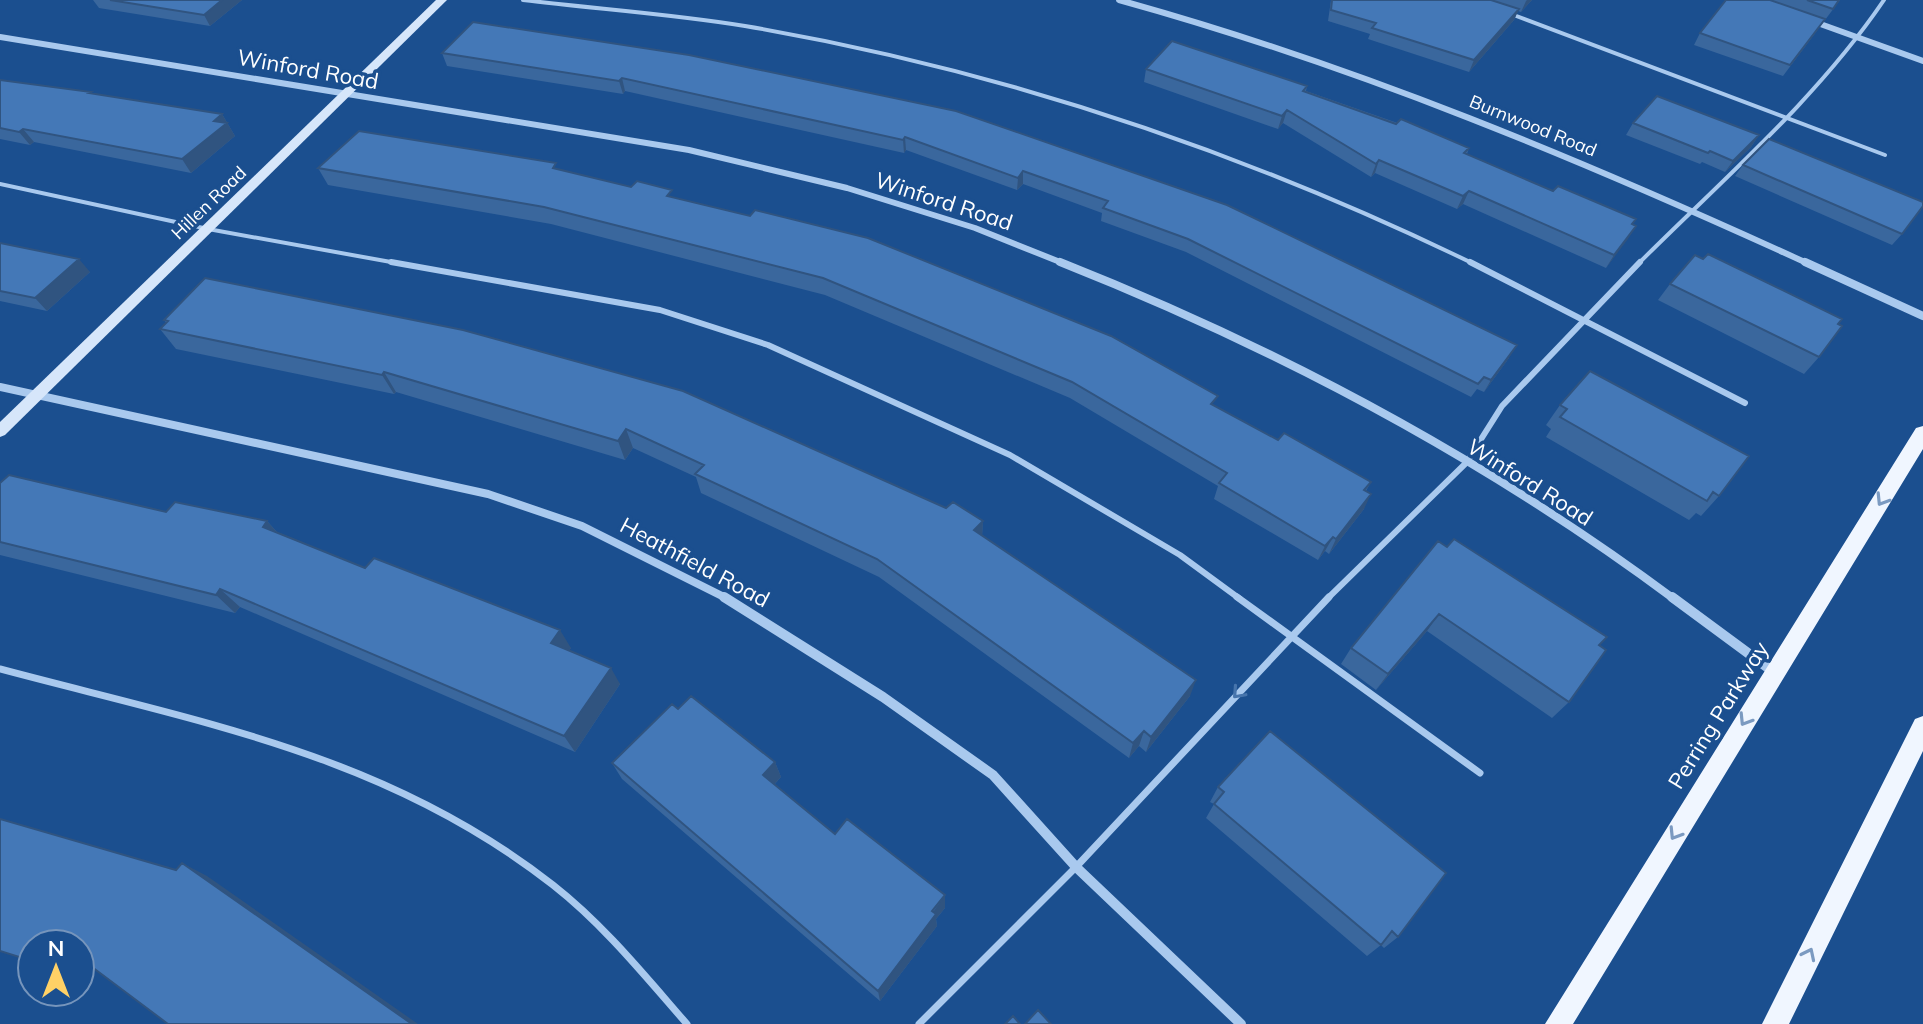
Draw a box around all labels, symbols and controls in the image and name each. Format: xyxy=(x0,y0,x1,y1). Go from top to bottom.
street label: Winford Road xyxy=(235,43,381,95)
street label: Burnwood Road xyxy=(1466,90,1600,162)
street label: Hillen Road xyxy=(166,161,251,244)
street label: Winford Road xyxy=(872,166,1016,236)
street label: Winford Road xyxy=(1462,432,1598,532)
one-way arrow xyxy=(1877,491,1892,505)
street label: Heathfield Road xyxy=(615,511,775,613)
street label: Perring Parkway xyxy=(1661,636,1775,794)
one-way arrow xyxy=(1233,683,1247,698)
one-way arrow xyxy=(1740,712,1755,726)
one-way arrow xyxy=(1669,825,1684,840)
north arrow xyxy=(16,928,96,1008)
text: N xyxy=(48,934,64,962)
one-way arrow xyxy=(1800,948,1815,963)

